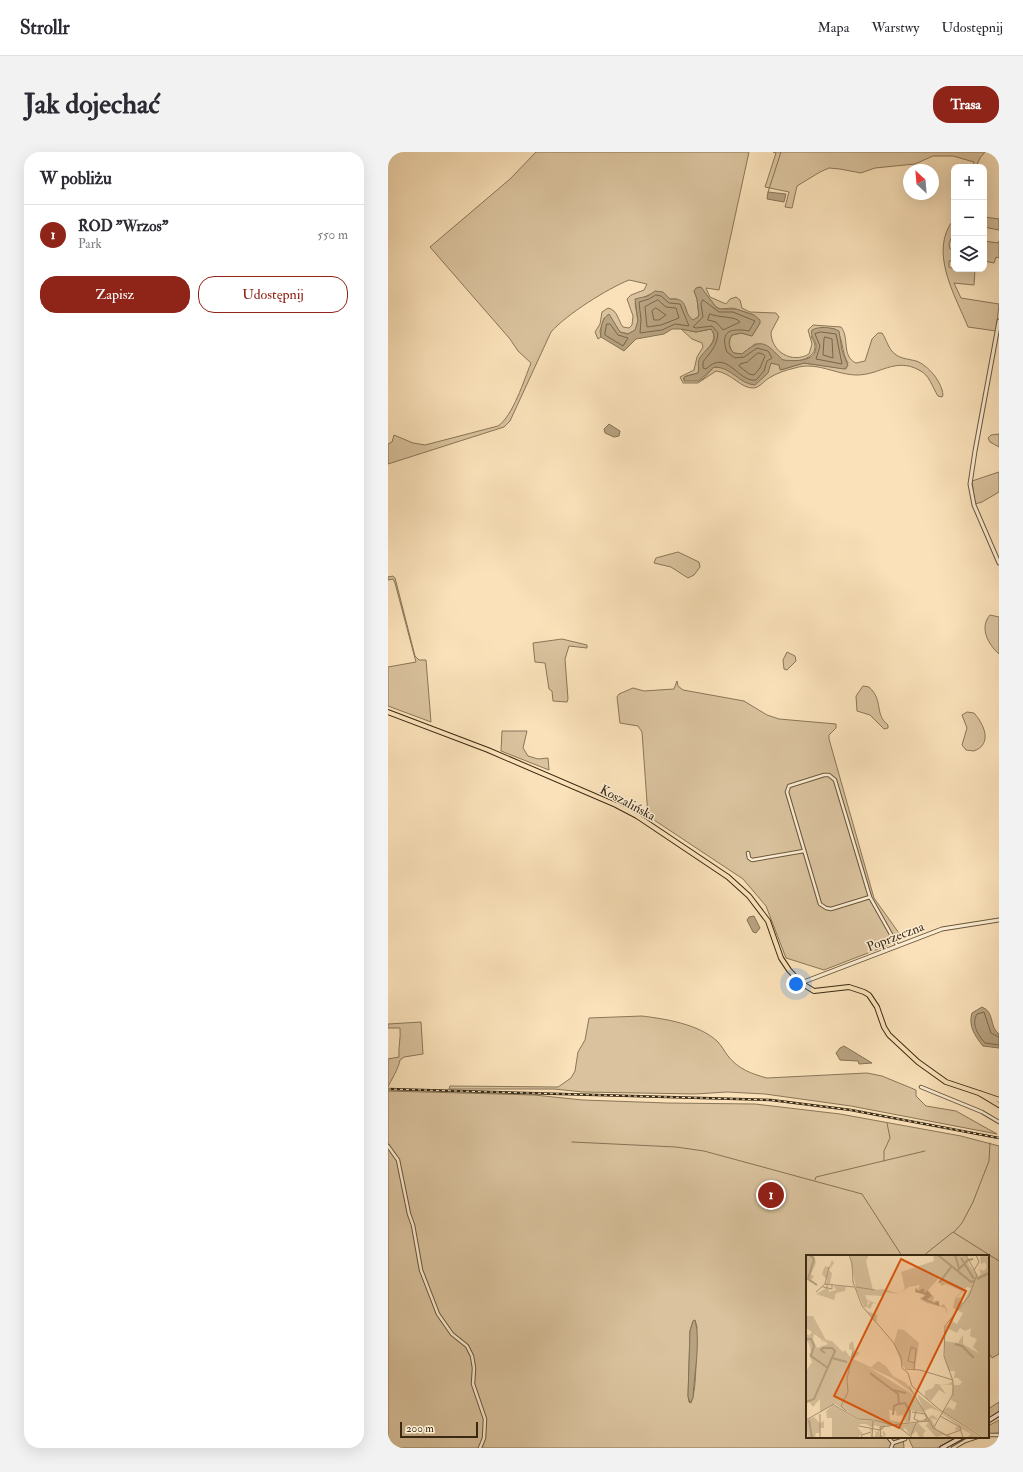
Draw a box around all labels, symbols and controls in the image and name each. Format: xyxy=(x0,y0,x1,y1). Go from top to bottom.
text: Strollr xyxy=(20,16,70,40)
text: Mapa xyxy=(817,19,849,36)
text: Warstwy xyxy=(871,19,920,36)
text: Udostępnij xyxy=(942,19,1003,36)
button: Trasa xyxy=(933,86,999,123)
text: Jak dojechać xyxy=(24,87,160,122)
north arrow xyxy=(903,164,939,200)
map controls xyxy=(951,164,987,272)
button: + xyxy=(951,164,987,200)
text: W pobliżu xyxy=(40,168,112,189)
button: − xyxy=(951,200,987,236)
text: ROD "Wrzos" xyxy=(78,217,168,236)
text: 1 xyxy=(51,227,55,243)
text: 550 m xyxy=(317,227,348,243)
text: Park xyxy=(78,236,102,252)
button: layers xyxy=(951,236,987,272)
button: Zapisz xyxy=(40,276,190,313)
button: Udostępnij xyxy=(198,276,348,313)
street label: Koszalińska xyxy=(597,782,659,824)
street label: Poprzeczna xyxy=(864,918,927,956)
your location xyxy=(786,974,806,994)
pin: 1 xyxy=(758,1180,784,1210)
inset map xyxy=(806,1255,989,1438)
scale bar xyxy=(400,1420,478,1439)
text: 200 m xyxy=(406,1422,434,1435)

